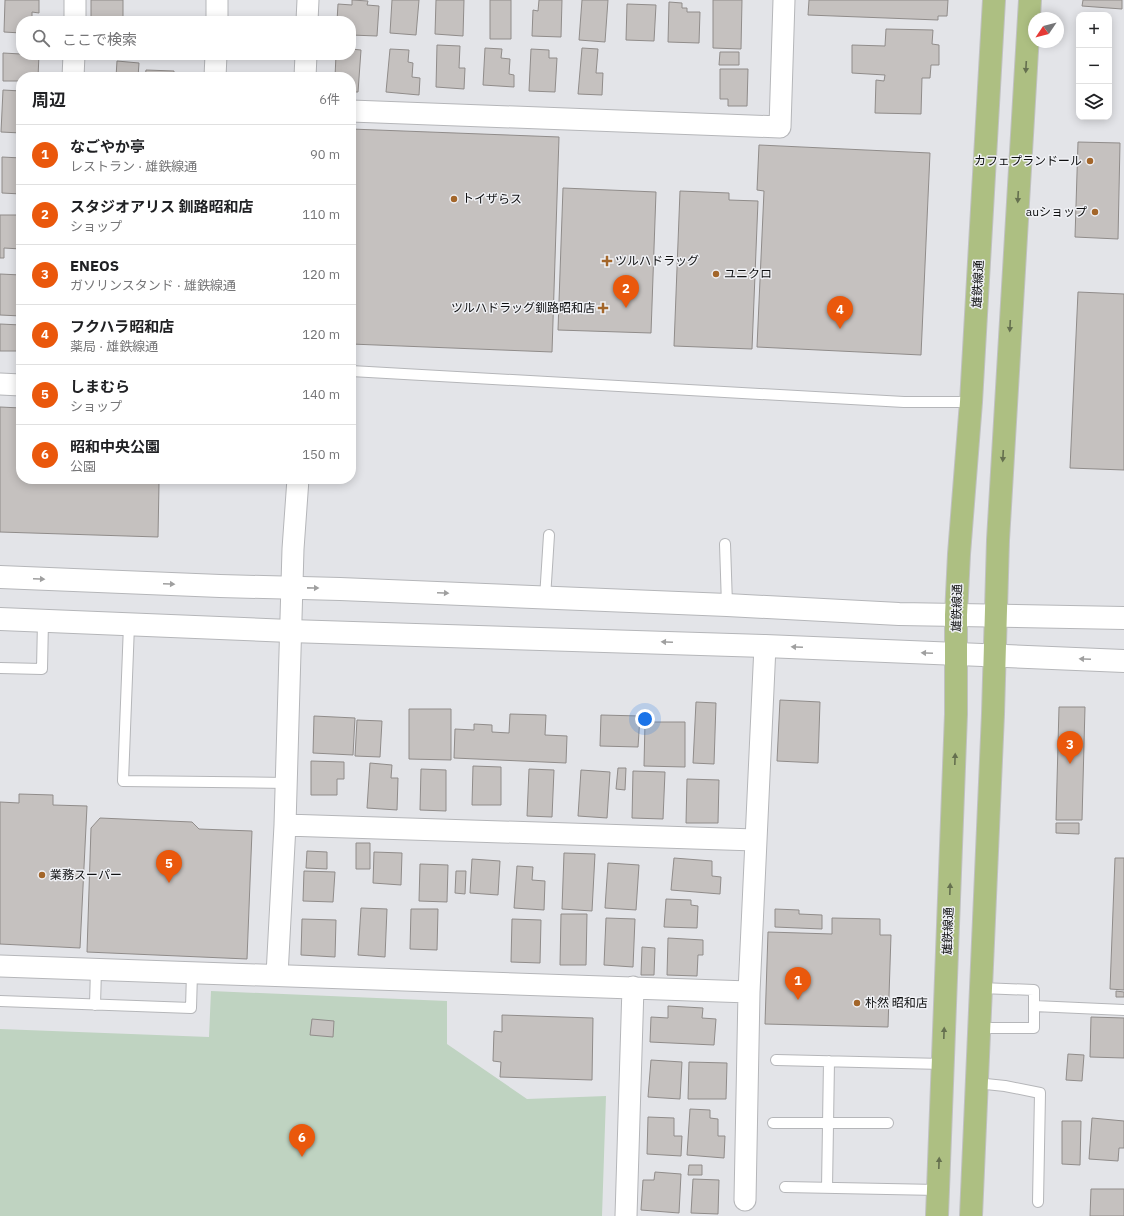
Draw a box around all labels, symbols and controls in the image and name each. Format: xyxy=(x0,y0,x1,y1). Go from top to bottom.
north arrow xyxy=(1028,12,1064,48)
map controls xyxy=(1076,12,1112,120)
button: + xyxy=(1076,12,1112,48)
search box xyxy=(16,16,356,60)
icon: search xyxy=(30,27,52,49)
text: ここで検索 xyxy=(62,30,137,49)
button: − xyxy=(1076,48,1112,84)
one-way arrow xyxy=(1022,61,1029,73)
button: layers xyxy=(1076,84,1112,120)
text: 周辺 xyxy=(32,89,66,111)
text: 6件 xyxy=(319,91,340,108)
text: なごやか亭 xyxy=(70,137,145,156)
text: 1 xyxy=(41,146,49,163)
text: 90 m xyxy=(310,146,340,163)
place label: カフェプランドール xyxy=(974,153,1082,168)
marker: カフェプランドール xyxy=(1085,156,1095,166)
text: レストラン · 雄鉄線通 xyxy=(70,158,197,175)
place label: トイザらス xyxy=(462,191,522,206)
one-way arrow xyxy=(1015,191,1021,204)
marker: トイザらス xyxy=(449,194,459,204)
text: スタジオアリス 釧路昭和店 xyxy=(70,197,254,216)
place label: auショップ xyxy=(1026,204,1087,219)
text: 2 xyxy=(41,206,49,223)
text: 110 m xyxy=(302,206,340,223)
marker: auショップ xyxy=(1090,207,1100,217)
text: ショップ xyxy=(70,218,122,235)
place label: ツルハドラッグ xyxy=(615,253,699,268)
text: ENEOS xyxy=(70,256,119,275)
marker: ツルハドラッグ xyxy=(602,256,612,266)
street label: 雄鉄線通 xyxy=(969,260,986,308)
text: 3 xyxy=(41,266,49,283)
text: 120 m xyxy=(302,266,340,283)
place label: ユニクロ xyxy=(724,266,772,281)
marker: ユニクロ xyxy=(711,269,721,279)
pin: 2 xyxy=(613,275,639,308)
text: ガソリンスタンド · 雄鉄線通 xyxy=(70,277,236,294)
pin: 4 xyxy=(827,296,853,329)
place label: ツルハドラッグ釧路昭和店 xyxy=(451,300,595,315)
marker: ツルハドラッグ釧路昭和店 xyxy=(598,303,608,313)
text: フクハラ昭和店 xyxy=(70,317,174,336)
one-way arrow xyxy=(1007,320,1014,332)
text: 4 xyxy=(41,326,49,343)
text: 120 m xyxy=(302,326,340,343)
text: 薬局 · 雄鉄線通 xyxy=(70,338,158,355)
text: しまむら xyxy=(70,377,130,396)
text: 5 xyxy=(41,386,49,403)
text: 140 m xyxy=(302,386,340,403)
text: ショップ xyxy=(70,398,122,415)
text: 昭和中央公園 xyxy=(70,437,160,456)
text: 6 xyxy=(41,446,49,463)
text: 150 m xyxy=(302,446,340,463)
one-way arrow xyxy=(999,450,1006,462)
text: 公園 xyxy=(70,458,96,475)
one-way arrow xyxy=(33,576,46,582)
one-way arrow xyxy=(163,581,175,588)
street label: 雄鉄線通 xyxy=(949,584,964,632)
one-way arrow xyxy=(307,585,320,591)
one-way arrow xyxy=(437,590,449,597)
one-way arrow xyxy=(661,639,673,646)
one-way arrow xyxy=(791,644,803,651)
one-way arrow xyxy=(921,650,933,657)
one-way arrow xyxy=(1079,656,1091,663)
your location xyxy=(635,709,655,729)
pin: 3 xyxy=(1057,731,1083,764)
one-way arrow xyxy=(951,753,958,765)
pin: 5 xyxy=(156,850,182,883)
place label: 業務スーパー xyxy=(50,867,122,882)
marker: 業務スーパー xyxy=(37,870,47,880)
one-way arrow xyxy=(946,883,953,895)
street label: 雄鉄線通 xyxy=(939,907,956,955)
pin: 1 xyxy=(785,967,811,1000)
place label: 朴然 昭和店 xyxy=(865,995,928,1010)
marker: 朴然 昭和店 xyxy=(852,998,862,1008)
one-way arrow xyxy=(941,1026,947,1039)
pin: 6 xyxy=(289,1124,315,1157)
one-way arrow xyxy=(936,1156,942,1169)

